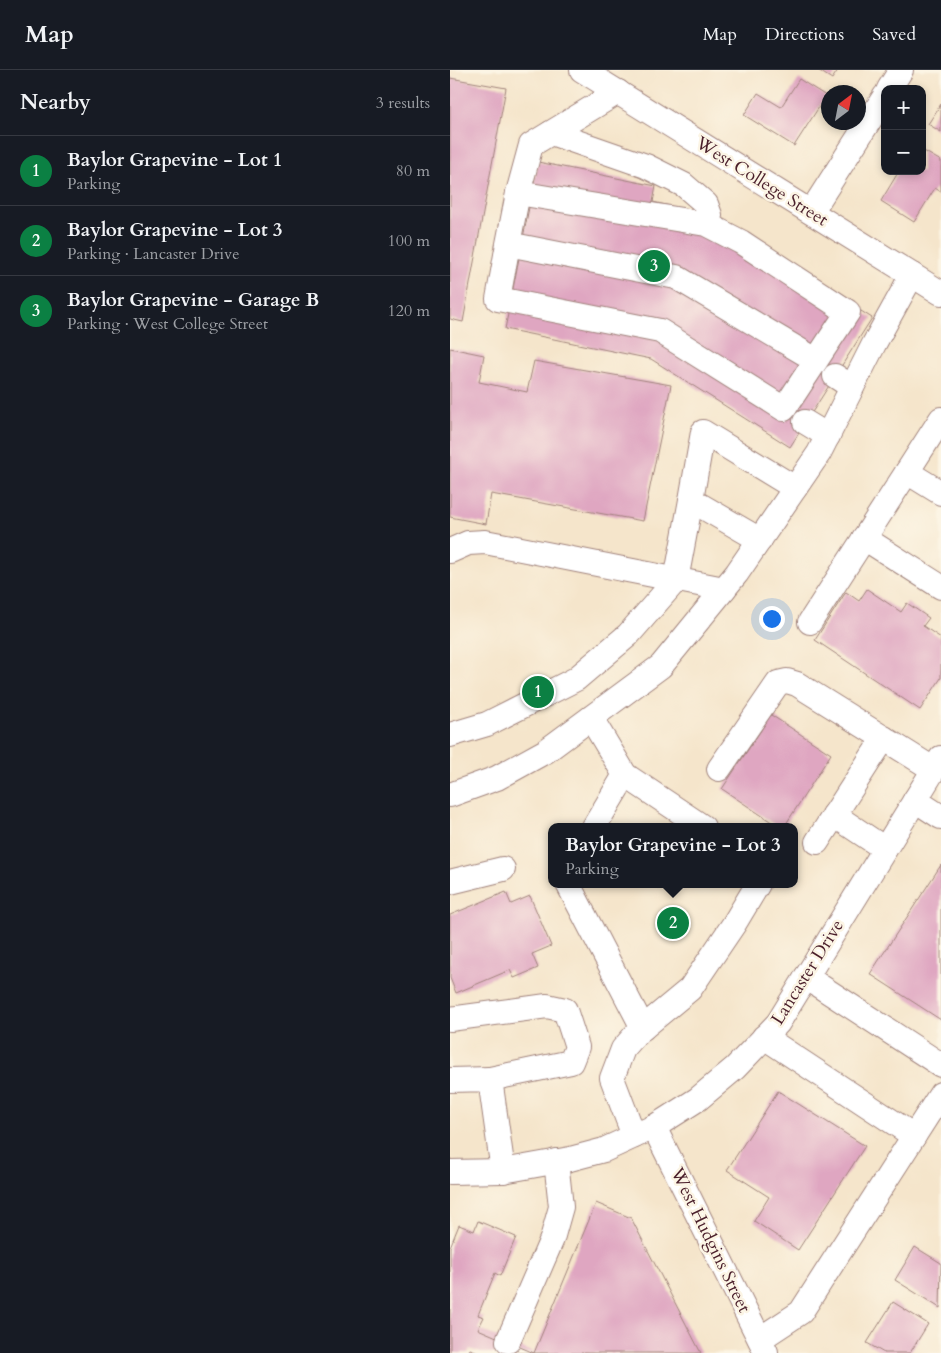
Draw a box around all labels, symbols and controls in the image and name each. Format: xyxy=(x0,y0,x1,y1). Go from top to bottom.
text: Map xyxy=(25,18,74,51)
text: Map xyxy=(703,22,737,47)
text: Directions xyxy=(765,22,844,47)
text: Saved xyxy=(872,22,916,47)
north arrow xyxy=(821,85,866,130)
map controls xyxy=(881,85,926,175)
button: + xyxy=(881,85,926,130)
text: Nearby xyxy=(20,88,91,117)
text: 3 results xyxy=(376,92,430,114)
street label: West College Street xyxy=(690,130,833,232)
button: − xyxy=(881,130,926,175)
text: Baylor Grapevine - Lot 1 xyxy=(67,147,282,173)
text: 1 xyxy=(32,160,40,182)
text: 80 m xyxy=(396,160,430,182)
text: Parking xyxy=(67,173,120,195)
text: Baylor Grapevine - Lot 3 xyxy=(67,217,282,243)
text: 2 xyxy=(32,230,40,252)
text: 100 m xyxy=(388,230,430,252)
text: Parking · Lancaster Drive xyxy=(67,243,239,265)
pin: 3 xyxy=(638,247,670,285)
text: Baylor Grapevine - Garage B xyxy=(67,287,319,313)
text: 3 xyxy=(32,300,40,322)
text: 120 m xyxy=(388,300,430,322)
text: Parking · West College Street xyxy=(67,313,268,335)
your location xyxy=(759,606,785,632)
pin: 1 xyxy=(522,673,554,711)
popup xyxy=(548,823,798,888)
text: Baylor Grapevine - Lot 3 xyxy=(565,832,781,858)
text: Parking xyxy=(565,858,619,880)
pin: 2 xyxy=(657,904,689,942)
street label: Lancaster Drive xyxy=(765,915,850,1030)
street label: West Hudgins Street xyxy=(664,1163,757,1317)

